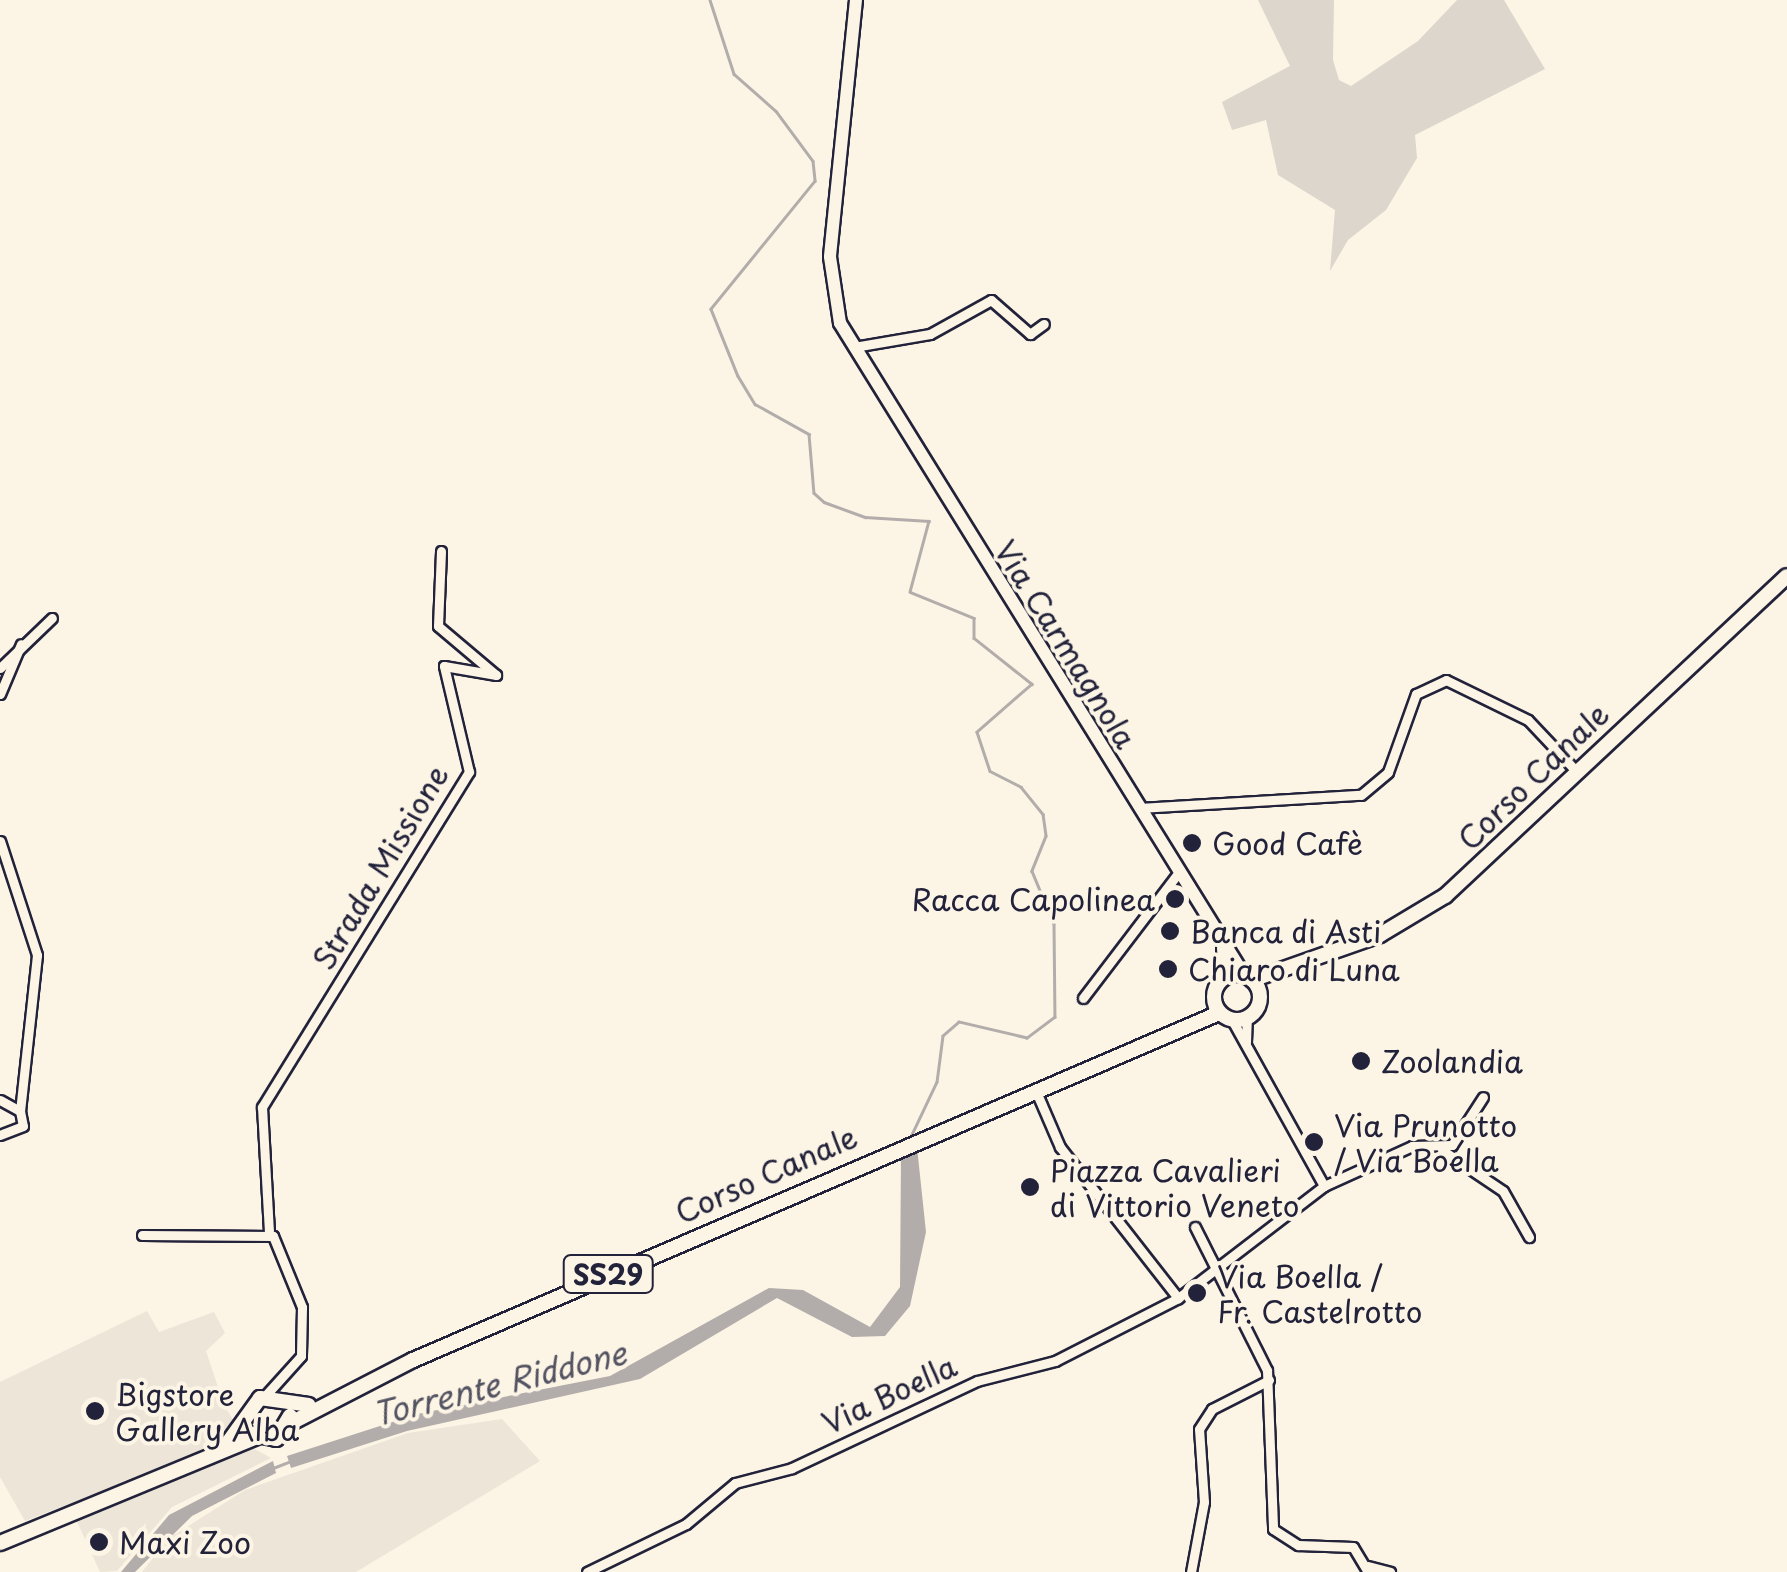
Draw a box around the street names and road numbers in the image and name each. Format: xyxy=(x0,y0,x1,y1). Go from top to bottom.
street label: Via Carmagnola xyxy=(987,533,1145,755)
street label: Corso Canale xyxy=(1450,695,1616,857)
street label: Strada Missione xyxy=(305,758,455,976)
street label: Corso Canale xyxy=(670,1118,862,1230)
road number: SS29 xyxy=(560,1251,656,1297)
street label: Via Boella xyxy=(816,1347,962,1441)

